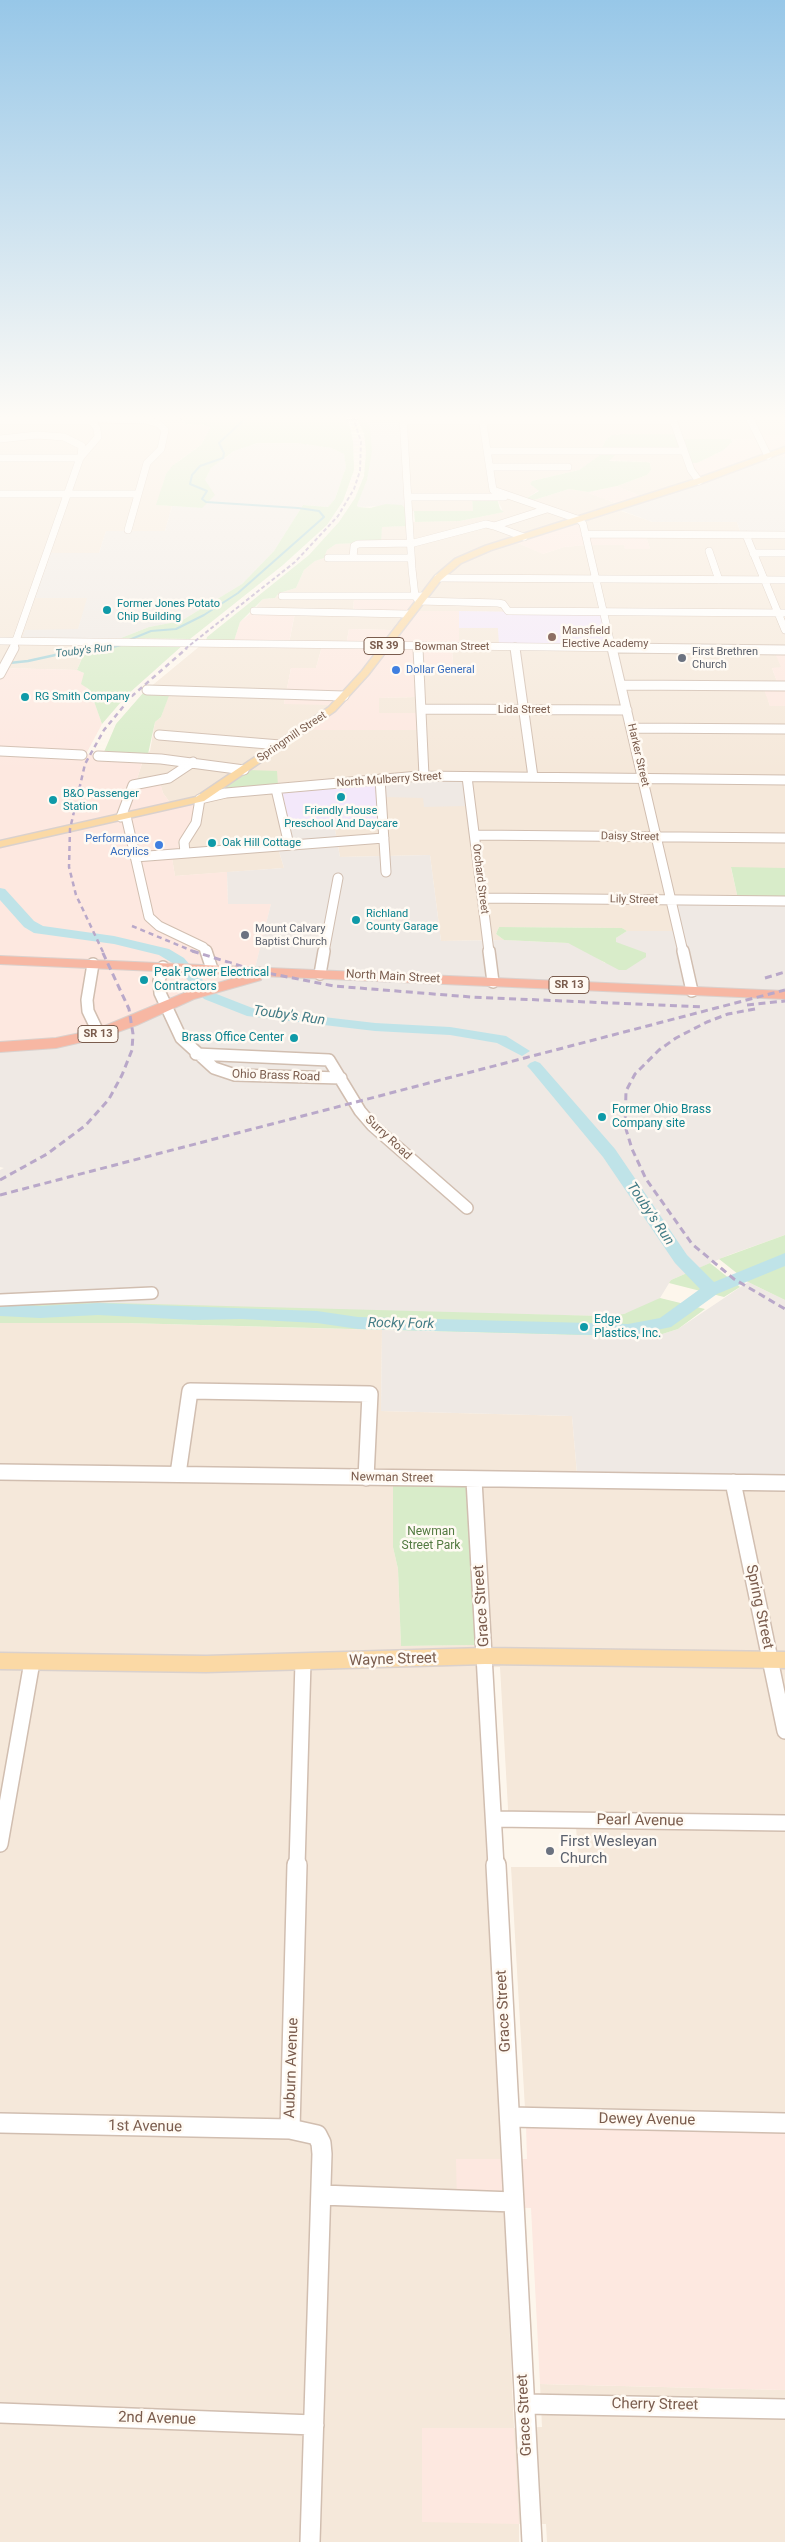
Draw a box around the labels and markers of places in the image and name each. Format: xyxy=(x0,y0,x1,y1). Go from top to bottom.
place label: Former Jones Potato Chip Building xyxy=(117,597,220,623)
marker: Former Jones Potato Chip Building xyxy=(101,604,113,616)
place label: Mansfield Elective Academy xyxy=(562,624,648,650)
marker: Mansfield Elective Academy xyxy=(546,631,558,643)
place label: First Brethren Church xyxy=(692,645,758,671)
marker: First Brethren Church xyxy=(676,652,688,664)
place label: Dollar General xyxy=(406,663,475,677)
marker: Dollar General xyxy=(390,664,402,676)
place label: RG Smith Company xyxy=(35,690,130,704)
marker: RG Smith Company xyxy=(19,691,31,703)
place label: B&O Passenger Station xyxy=(63,787,139,813)
marker: Friendly House Preschool And Daycare xyxy=(335,791,347,803)
marker: B&O Passenger Station xyxy=(47,794,59,806)
place label: Friendly House Preschool And Daycare xyxy=(284,804,398,830)
place label: Performance Acrylics xyxy=(85,832,149,858)
place label: Oak Hill Cottage xyxy=(222,836,301,850)
marker: Oak Hill Cottage xyxy=(206,837,218,849)
marker: Performance Acrylics xyxy=(153,839,165,851)
place label: Richland County Garage xyxy=(366,907,438,933)
marker: Richland County Garage xyxy=(350,914,362,926)
place label: Mount Calvary Baptist Church xyxy=(255,922,327,948)
marker: Mount Calvary Baptist Church xyxy=(239,929,251,941)
place label: Peak Power Electrical Contractors xyxy=(154,966,269,994)
marker: Peak Power Electrical Contractors xyxy=(138,974,150,986)
place label: Brass Office Center xyxy=(182,1031,284,1045)
marker: Brass Office Center xyxy=(288,1032,300,1044)
place label: Former Ohio Brass Company site xyxy=(612,1103,711,1131)
marker: Former Ohio Brass Company site xyxy=(596,1111,608,1123)
place label: Edge Plastics, Inc. xyxy=(594,1313,661,1341)
marker: Edge Plastics, Inc. xyxy=(578,1321,590,1333)
place label: First Wesleyan Church xyxy=(560,1833,657,1868)
marker: First Wesleyan Church xyxy=(544,1845,556,1857)

